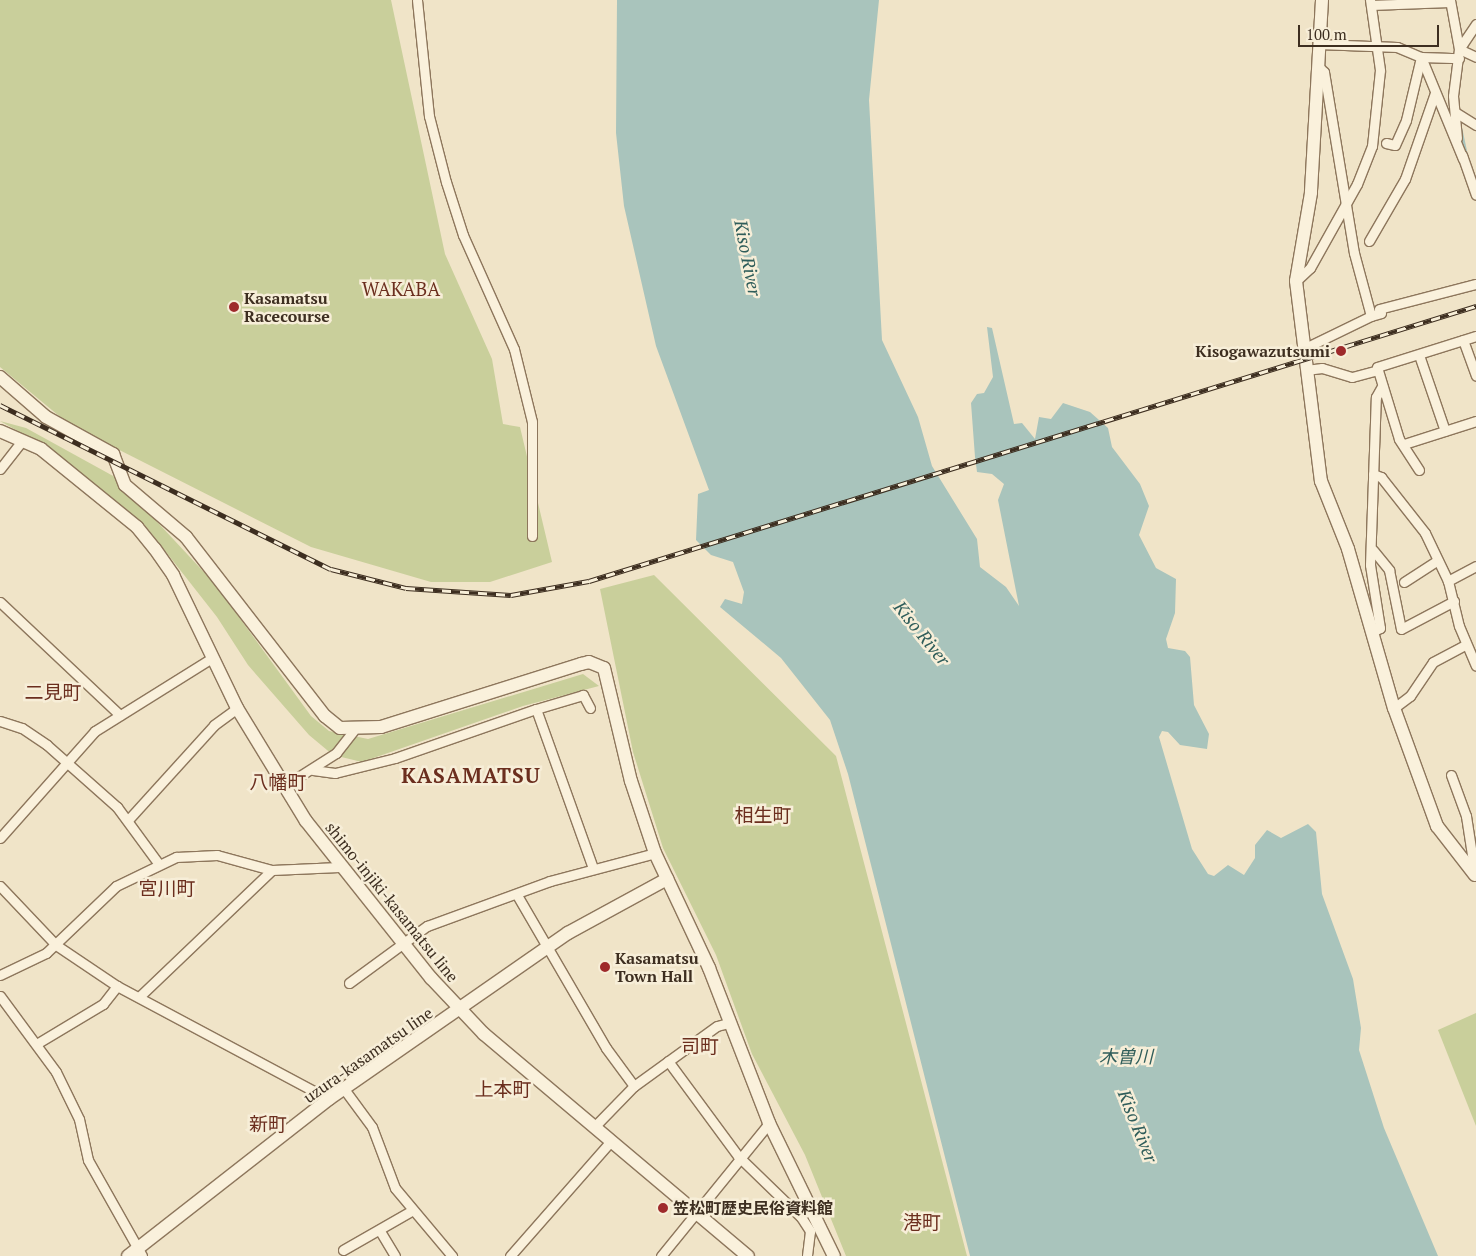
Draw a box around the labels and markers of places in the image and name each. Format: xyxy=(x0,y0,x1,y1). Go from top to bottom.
place label: Kasamatsu Racecourse xyxy=(244,288,330,326)
marker: Kasamatsu Racecourse xyxy=(228,301,240,313)
place label: Kisogawazutsumi xyxy=(1195,341,1330,361)
marker: Kisogawazutsumi xyxy=(1334,344,1348,358)
place label: Kasamatsu Town Hall xyxy=(615,948,699,986)
marker: Kasamatsu Town Hall xyxy=(599,961,611,973)
place label: 笠松町歴史民俗資料館 xyxy=(673,1198,833,1218)
marker: 笠松町歴史民俗資料館 xyxy=(657,1202,669,1214)

